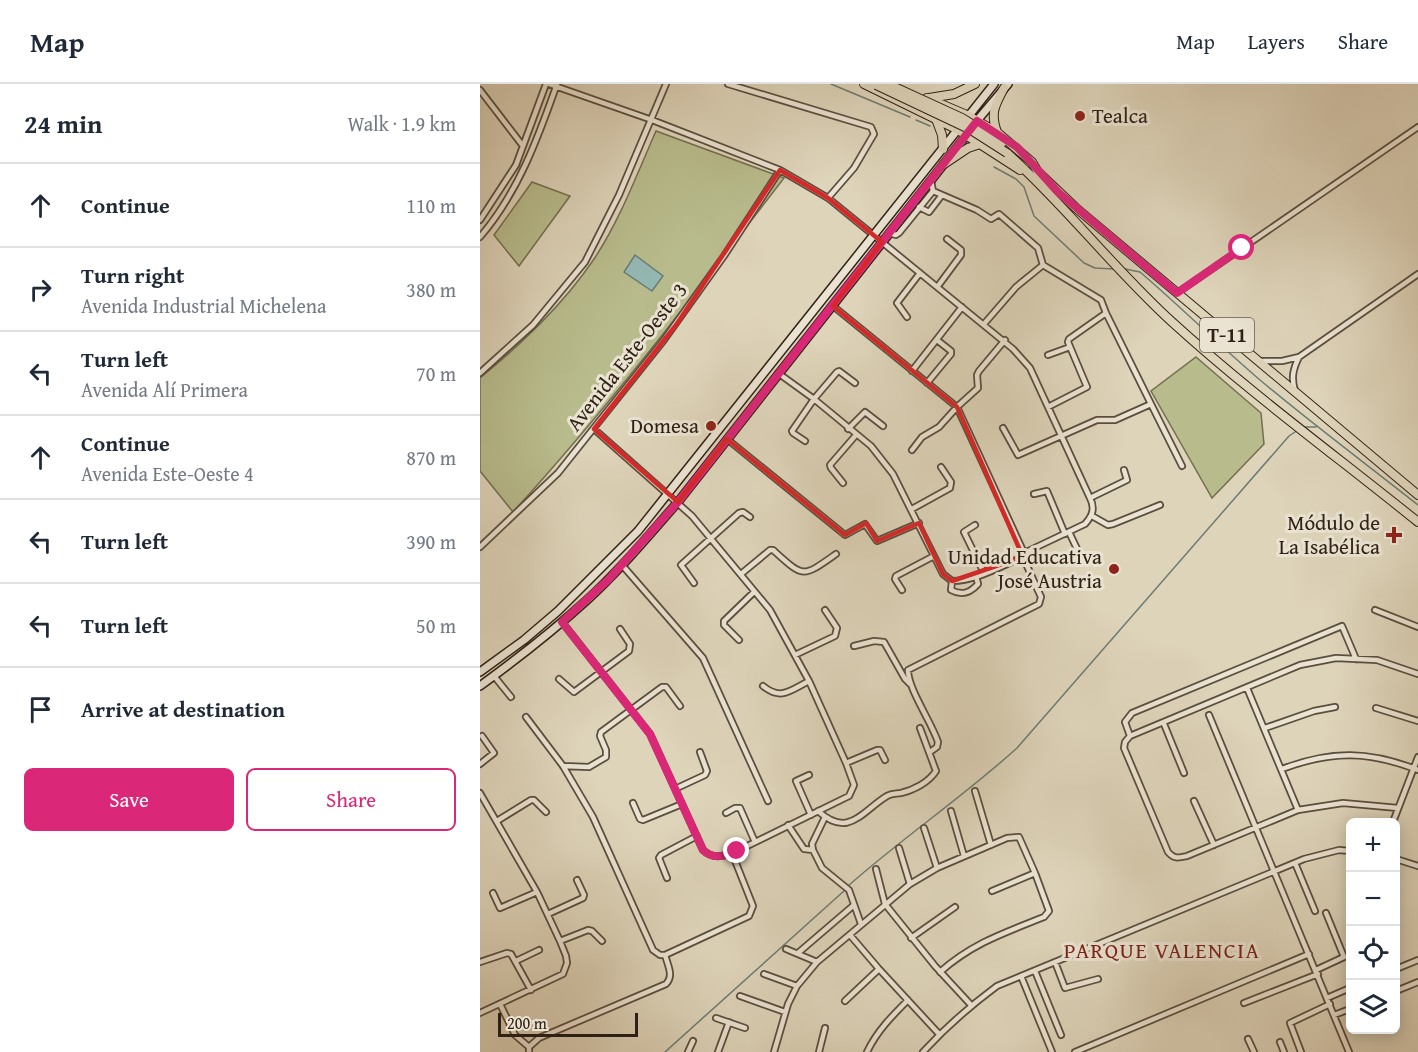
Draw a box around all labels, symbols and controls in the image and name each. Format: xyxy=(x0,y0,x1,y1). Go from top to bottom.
text: Map xyxy=(30,21,84,62)
text: Map xyxy=(1176,26,1215,57)
text: Layers xyxy=(1248,26,1305,57)
text: Share xyxy=(1338,26,1388,57)
place label: Tealca xyxy=(1092,100,1148,131)
text: 24 min xyxy=(24,104,102,143)
text: Walk · 1.9 km xyxy=(347,109,456,138)
marker: Tealca xyxy=(1073,109,1087,123)
icon: ahead xyxy=(24,189,57,222)
text: Continue xyxy=(81,189,170,221)
text: 110 m xyxy=(406,191,456,220)
route start xyxy=(1228,234,1254,260)
text: Turn right xyxy=(81,259,184,291)
icon: right xyxy=(24,273,57,306)
text: 380 m xyxy=(406,275,456,304)
street label: Avenida Este-Oeste 3 xyxy=(559,276,695,438)
text: Avenida Industrial Michelena xyxy=(81,291,326,320)
road number: T-11 xyxy=(1200,318,1254,352)
text: Turn left xyxy=(81,343,168,375)
icon: left xyxy=(24,357,57,390)
text: 70 m xyxy=(416,359,456,388)
text: Avenida Alí Primera xyxy=(81,375,248,404)
place label: Domesa xyxy=(630,410,699,441)
marker: Domesa xyxy=(704,419,718,433)
text: Continue xyxy=(81,427,170,459)
icon: ahead xyxy=(24,441,57,474)
text: 870 m xyxy=(406,443,456,472)
text: Avenida Este-Oeste 4 xyxy=(81,459,254,488)
place label: Módulo de La Isabélica xyxy=(1279,507,1380,562)
icon: left xyxy=(24,525,57,558)
text: Turn left xyxy=(81,525,168,557)
marker: Módulo de La Isabélica xyxy=(1385,526,1403,544)
text: 390 m xyxy=(406,527,456,556)
place label: Unidad Educativa José Austria xyxy=(948,541,1102,596)
marker: Unidad Educativa José Austria xyxy=(1107,562,1121,576)
icon: left xyxy=(24,609,57,642)
text: Turn left xyxy=(81,609,168,641)
text: 50 m xyxy=(416,611,456,640)
icon: arrive xyxy=(24,693,57,726)
text: Arrive at destination xyxy=(81,693,285,725)
button: Save xyxy=(24,768,234,831)
button: Share xyxy=(246,768,456,831)
map controls xyxy=(1346,818,1400,1034)
button: + xyxy=(1346,818,1400,872)
route end xyxy=(723,837,749,863)
button: − xyxy=(1346,872,1400,926)
button: locate xyxy=(1346,926,1400,980)
district label: PARQUE VALENCIA xyxy=(1064,934,1260,966)
button: layers xyxy=(1346,980,1400,1034)
scale bar xyxy=(498,1010,638,1038)
text: 200 m xyxy=(507,1011,547,1035)

